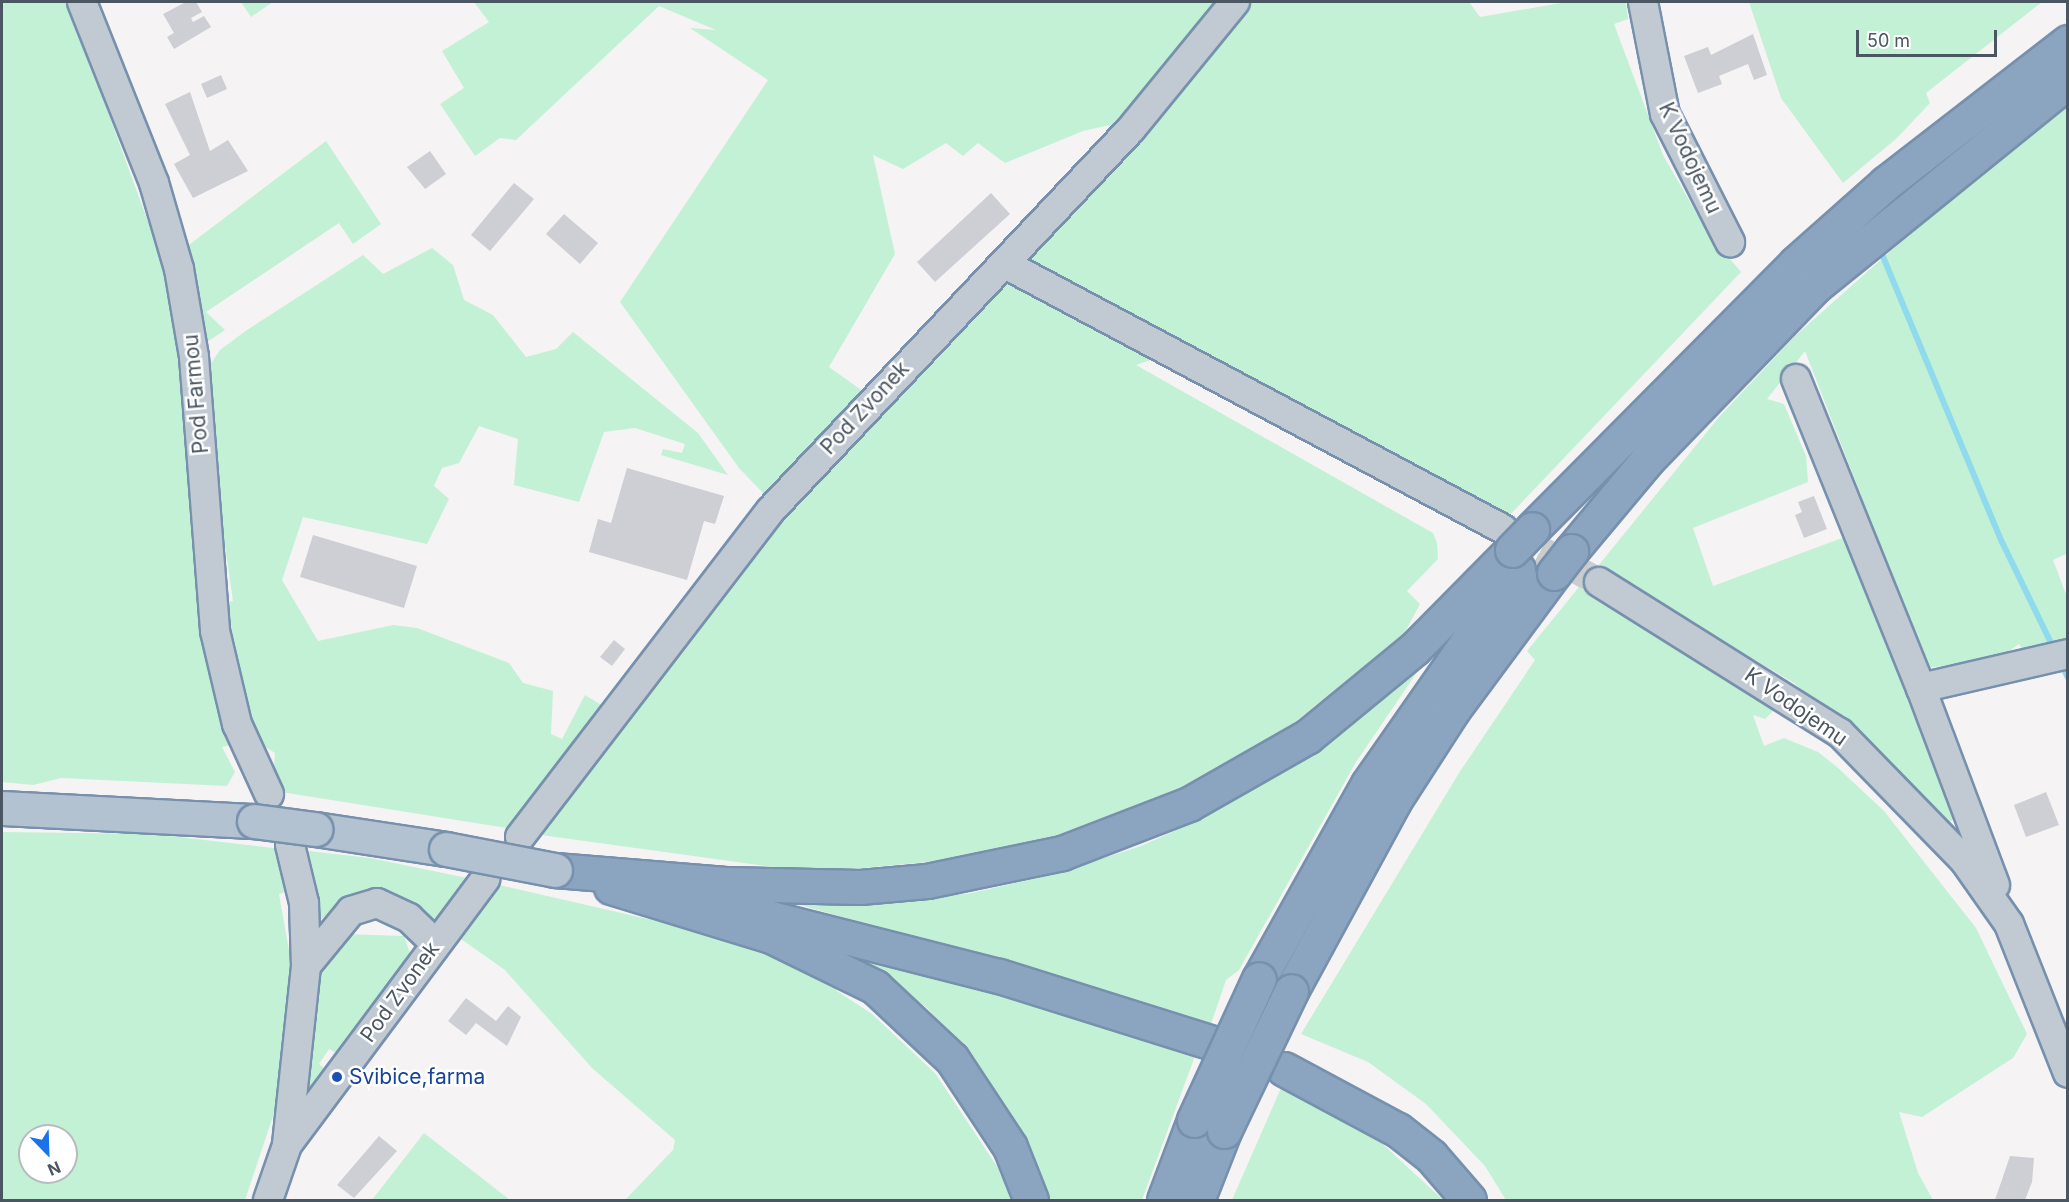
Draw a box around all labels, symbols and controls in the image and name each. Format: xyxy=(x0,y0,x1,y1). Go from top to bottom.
scale bar xyxy=(1859,18,2000,56)
text: 50 m xyxy=(1867,30,1910,51)
street label: K Vodojemu xyxy=(1653,98,1727,218)
street label: Pod Farmou xyxy=(178,333,214,455)
street label: Pod Zvonek xyxy=(816,356,914,460)
street label: K Vodojemu xyxy=(1740,662,1852,752)
street label: Pod Zvonek xyxy=(355,937,445,1047)
place label: Svibice,farma xyxy=(349,1064,485,1090)
marker: Svibice,farma xyxy=(330,1070,344,1084)
north arrow xyxy=(18,1124,78,1184)
text: N xyxy=(45,1157,64,1180)

